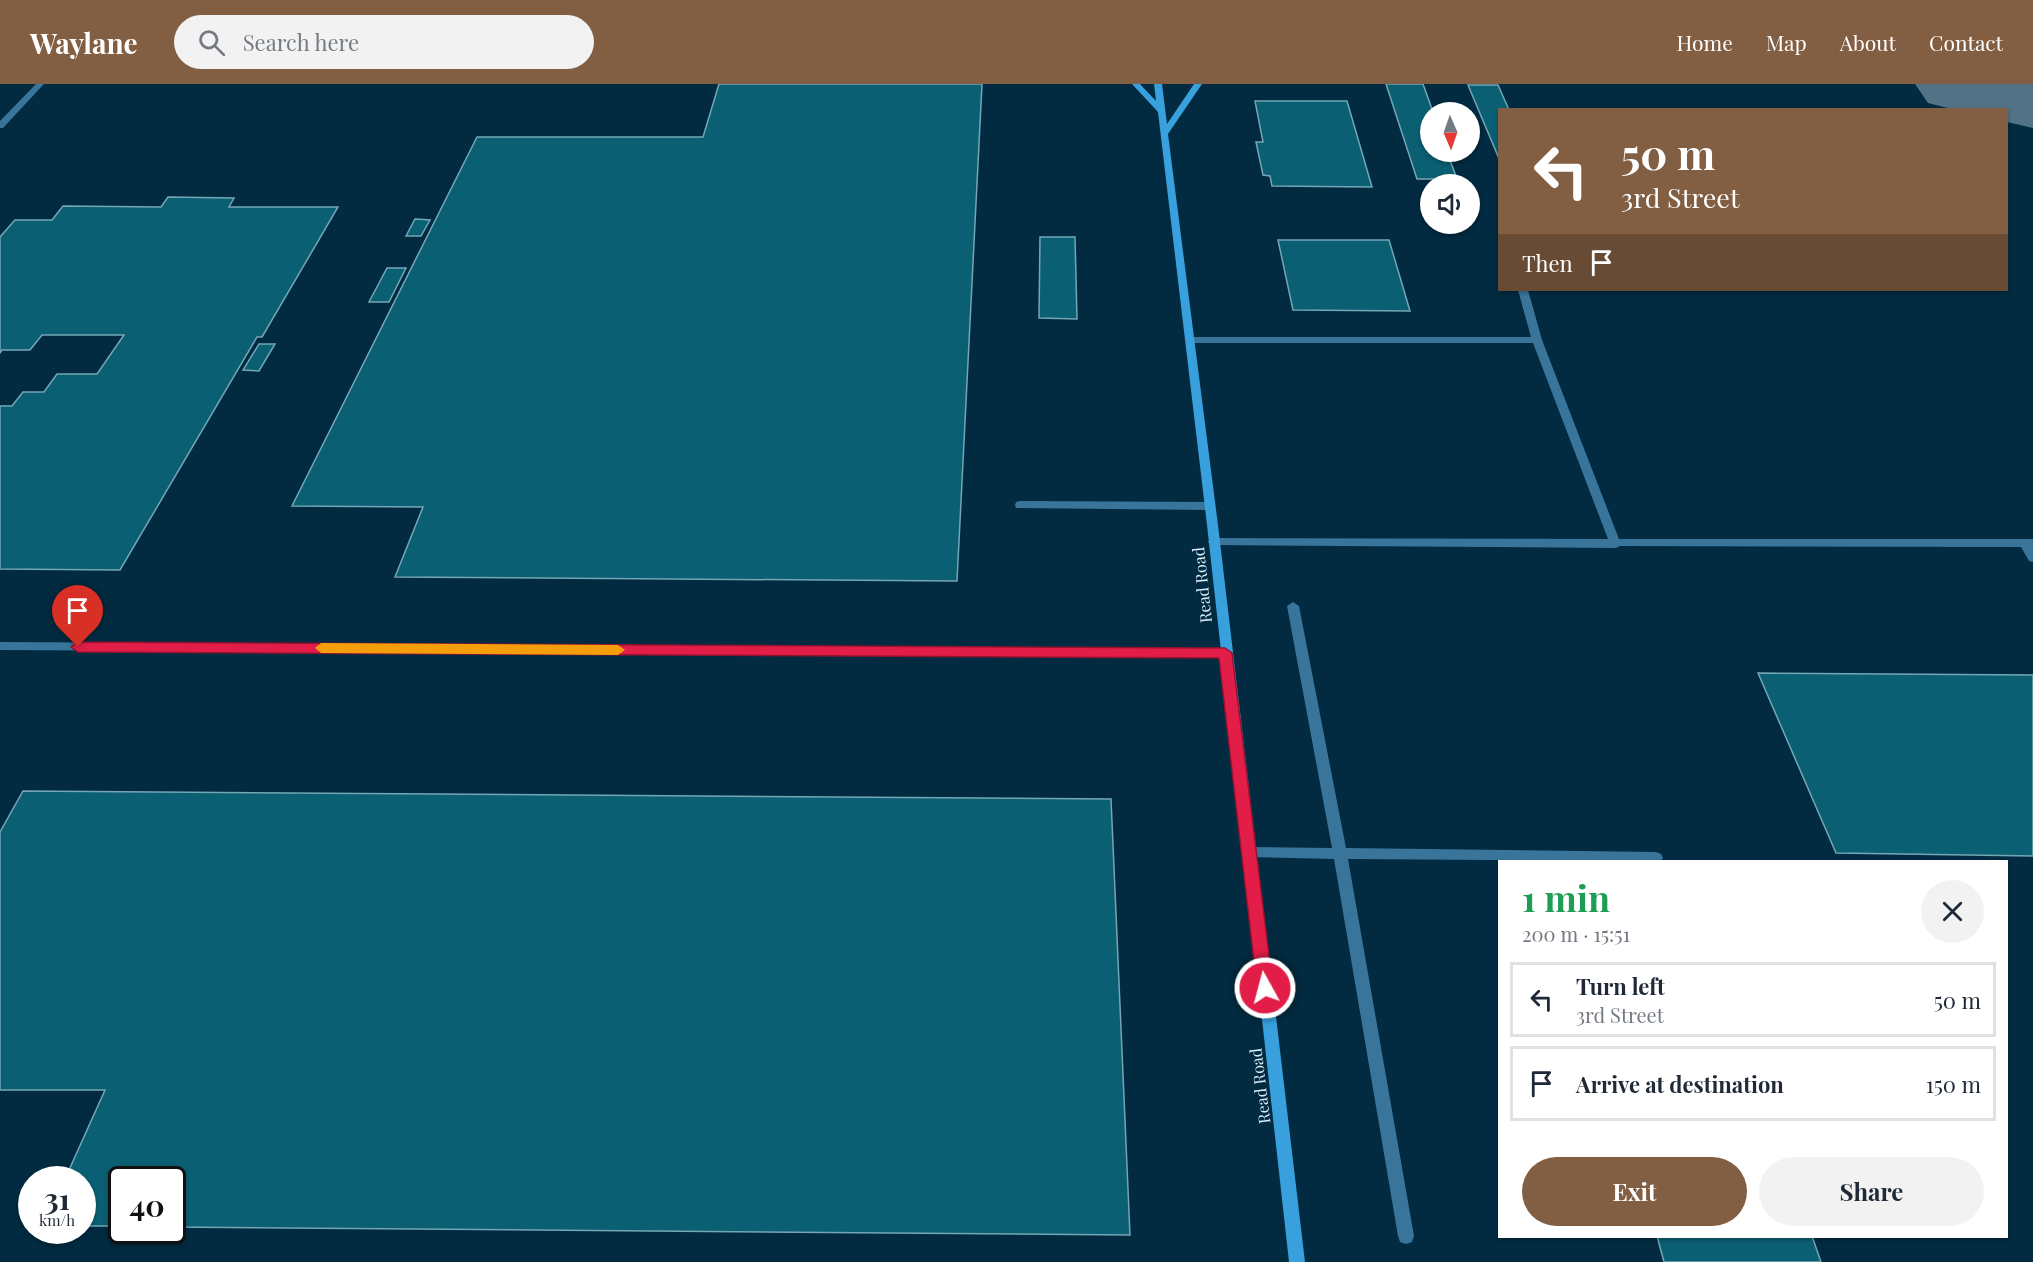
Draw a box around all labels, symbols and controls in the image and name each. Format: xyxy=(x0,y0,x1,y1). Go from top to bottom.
search box xyxy=(174,15,594,69)
text: Waylane xyxy=(30,24,138,61)
icon: search xyxy=(195,26,228,59)
text: Search here xyxy=(243,27,359,57)
text: Home xyxy=(1677,28,1733,56)
text: Map xyxy=(1766,28,1807,56)
text: About xyxy=(1840,28,1896,56)
text: Contact xyxy=(1929,28,2003,56)
north arrow xyxy=(1420,102,1480,162)
map controls xyxy=(1420,102,1480,234)
text: 50 m xyxy=(1621,125,1715,181)
icon: left xyxy=(1522,132,1600,210)
button: sound xyxy=(1420,174,1480,234)
text: 3rd Street xyxy=(1621,179,1740,215)
icon: arrive xyxy=(1585,246,1618,279)
text: Then xyxy=(1522,248,1573,278)
street label: Read Road xyxy=(1187,546,1216,624)
pin xyxy=(52,585,103,647)
icon: arrive xyxy=(61,594,94,627)
text: 1 min xyxy=(1522,873,1610,921)
button: close xyxy=(1921,880,1984,943)
text: 200 m · 15:51 xyxy=(1522,920,1630,947)
position arrow xyxy=(1233,956,1297,1020)
text: Turn left xyxy=(1576,971,1665,1001)
icon: left xyxy=(1525,983,1558,1016)
text: 50 m xyxy=(1934,985,1981,1015)
text: 3rd Street xyxy=(1576,1001,1664,1028)
street label: Read Road xyxy=(1244,1047,1275,1125)
icon: arrive xyxy=(1525,1067,1558,1100)
text: Arrive at destination xyxy=(1576,1069,1784,1099)
text: 150 m xyxy=(1926,1069,1981,1099)
button: Exit xyxy=(1522,1157,1747,1226)
button: Share xyxy=(1759,1157,1984,1226)
speed limit sign: 40 xyxy=(108,1166,186,1244)
text: 31 xyxy=(44,1178,70,1218)
text: km/h xyxy=(39,1210,75,1230)

